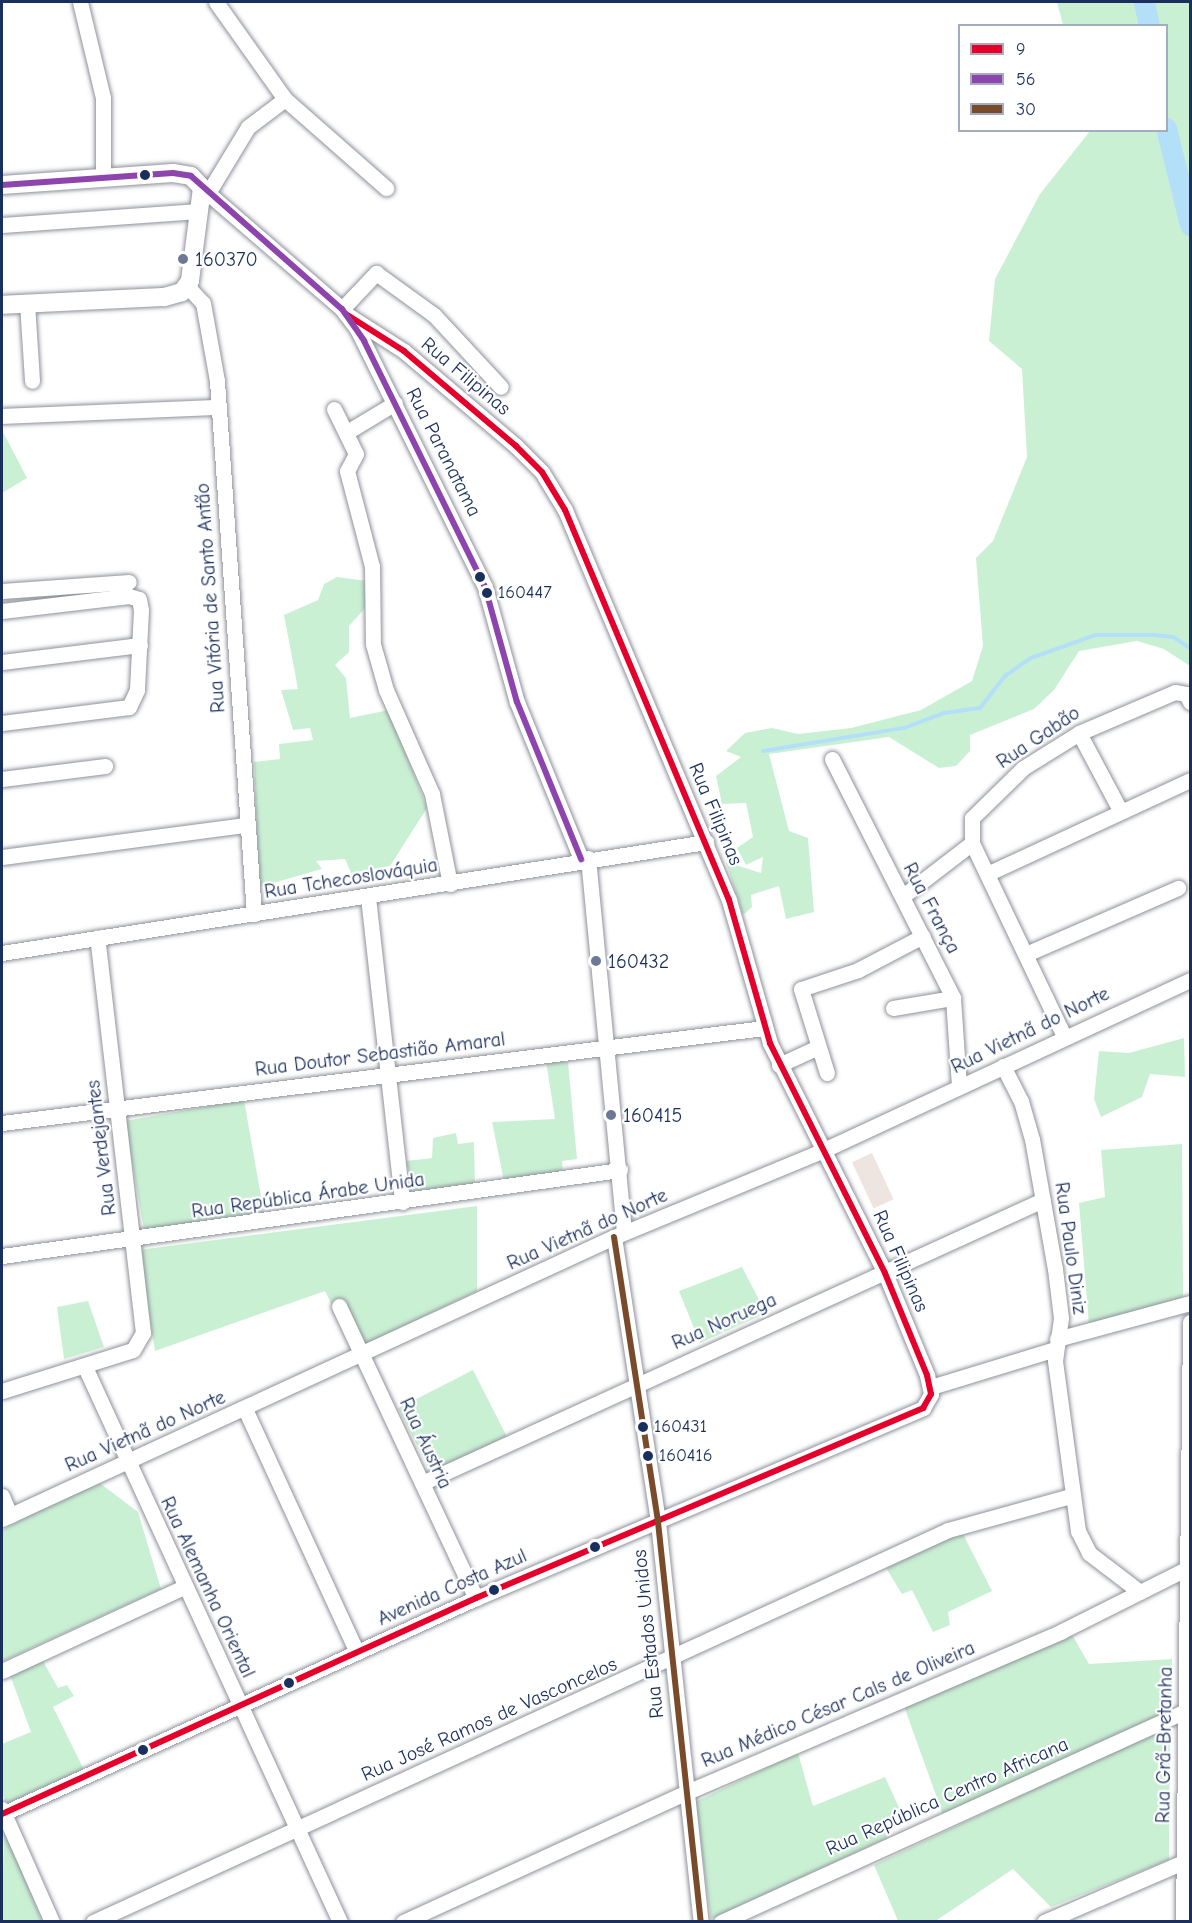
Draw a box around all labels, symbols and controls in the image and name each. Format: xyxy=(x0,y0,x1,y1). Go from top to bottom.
legend xyxy=(958,24,1168,132)
text: 9 xyxy=(1016,39,1026,60)
text: 56 xyxy=(1016,69,1036,90)
text: 30 xyxy=(1016,99,1036,120)
unlabelled marker xyxy=(139,169,151,181)
place label: 160370 xyxy=(195,247,258,271)
marker: 160370 xyxy=(176,252,190,266)
street label: Rua Filipinas xyxy=(417,332,515,420)
street label: Rua Paranatama xyxy=(401,384,487,520)
street label: Rua Vitória de Santo Antão xyxy=(190,482,230,714)
unlabelled marker xyxy=(474,571,486,583)
place label: 160447 xyxy=(498,582,552,604)
marker: 160447 xyxy=(481,587,493,599)
street label: Rua Gabão xyxy=(992,700,1084,774)
street label: Rua Filipinas xyxy=(684,759,748,869)
street label: Rua Tchecoslováquia xyxy=(263,852,439,904)
street label: Rua França xyxy=(898,858,966,958)
place label: 160432 xyxy=(608,949,669,973)
marker: 160432 xyxy=(589,954,603,968)
street label: Rua Vietnã do Norte xyxy=(947,981,1113,1079)
street label: Rua Doutor Sebastião Amaral xyxy=(254,1027,506,1081)
street label: Rua Verdejantes xyxy=(81,1079,121,1217)
place label: 160415 xyxy=(623,1103,682,1127)
marker: 160415 xyxy=(604,1108,618,1122)
street label: Rua República Árabe Unida xyxy=(190,1167,426,1223)
street label: Rua Paulo Diniz xyxy=(1050,1180,1092,1316)
street label: Rua Vietnã do Norte xyxy=(503,1183,671,1275)
street label: Rua Filipinas xyxy=(868,1206,934,1316)
street label: Rua Noruega xyxy=(668,1287,780,1355)
street label: Rua Vietnã do Norte xyxy=(61,1385,229,1477)
street label: Rua Áustria xyxy=(394,1394,458,1492)
place label: 160431 xyxy=(654,1416,707,1438)
marker: 160431 xyxy=(637,1421,649,1433)
place label: 160416 xyxy=(659,1445,712,1467)
marker: 160416 xyxy=(642,1450,654,1462)
street label: Rua Alemanha Oriental xyxy=(155,1493,261,1681)
unlabelled marker xyxy=(589,1541,601,1553)
street label: Avenida Costa Azul xyxy=(374,1543,530,1631)
street label: Rua Estados Unidos xyxy=(627,1548,669,1720)
unlabelled marker xyxy=(488,1584,500,1596)
street label: Rua Médico César Cals de Oliveira xyxy=(698,1635,978,1773)
street label: Rua José Ramos de Vasconcelos xyxy=(358,1652,620,1786)
street label: Rua Grã-Bretanha xyxy=(1151,1666,1177,1824)
unlabelled marker xyxy=(283,1677,295,1689)
street label: Rua República Centro Africana xyxy=(822,1732,1072,1860)
unlabelled marker xyxy=(137,1744,149,1756)

